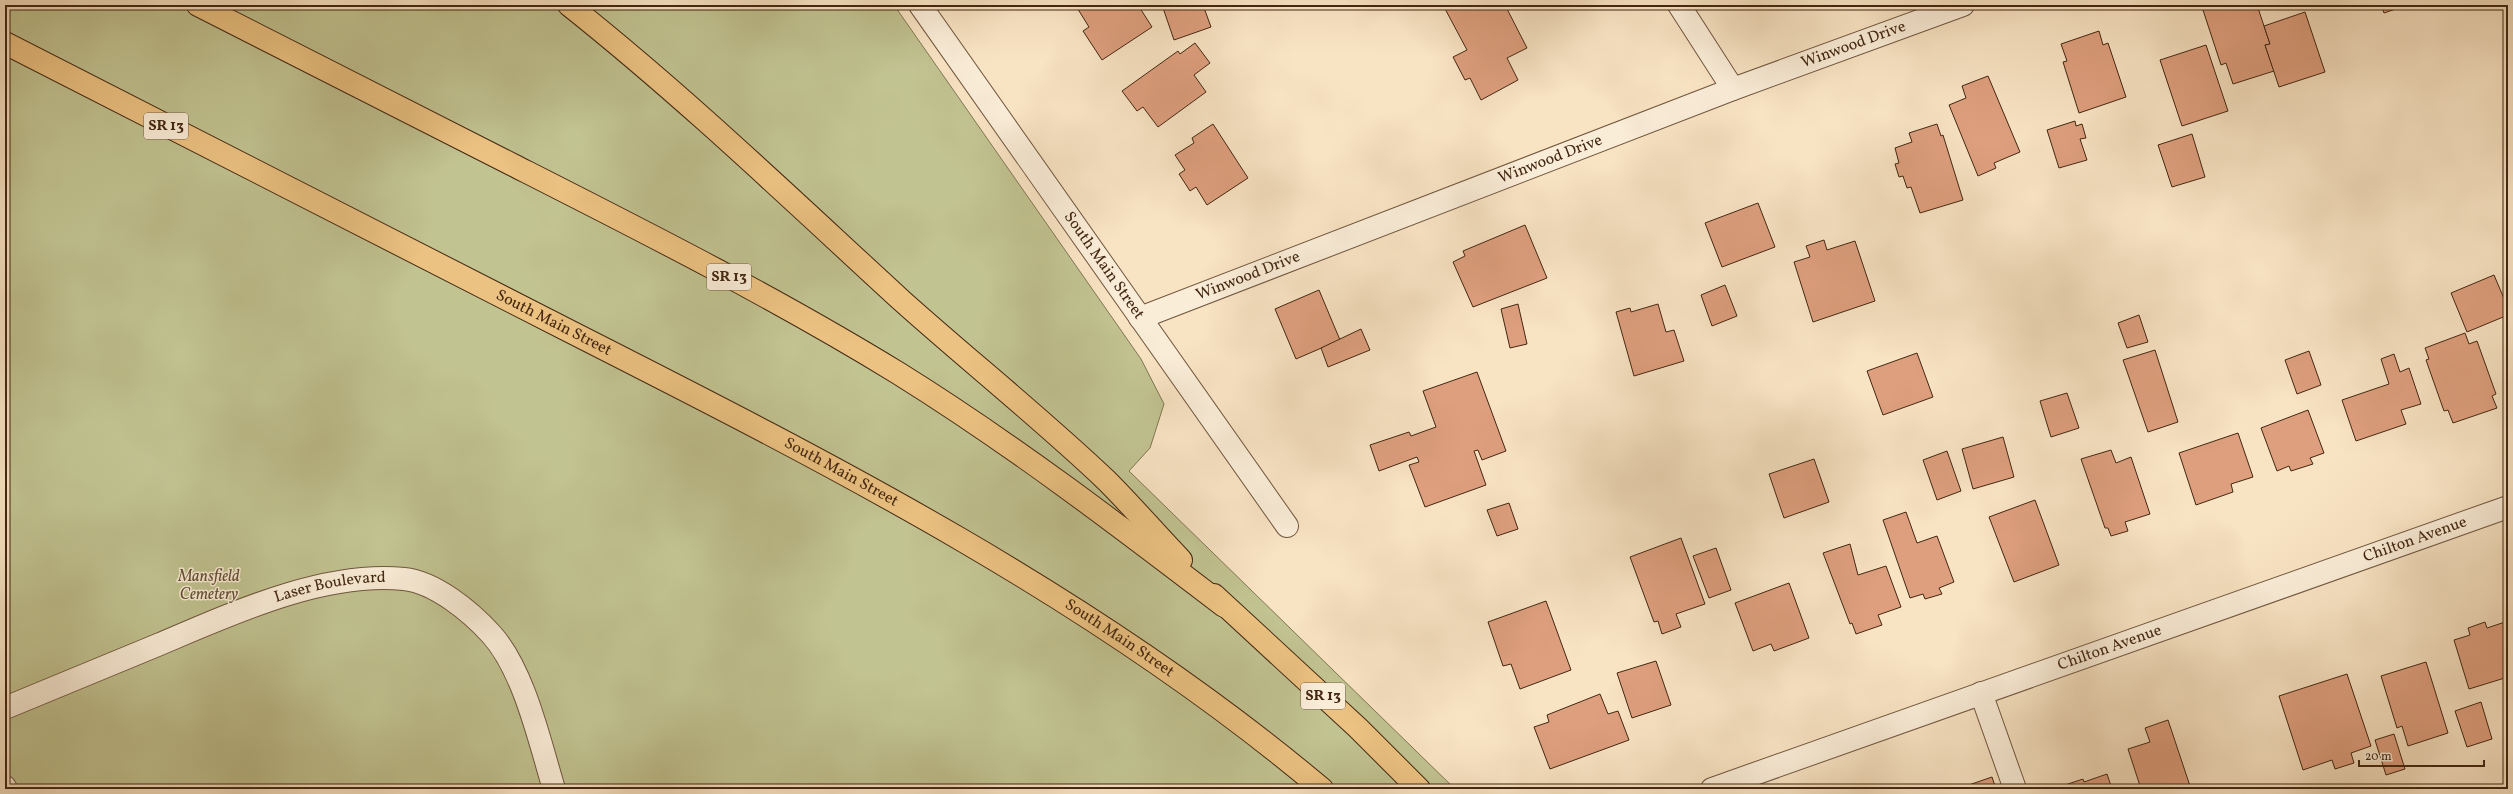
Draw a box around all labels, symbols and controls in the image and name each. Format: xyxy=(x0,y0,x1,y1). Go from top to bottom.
street label: Winwood Drive xyxy=(1798,16,1909,74)
road number: SR 13 xyxy=(144,113,188,139)
street label: Winwood Drive xyxy=(1495,129,1606,190)
street label: South Main Street xyxy=(1058,207,1150,324)
street label: Winwood Drive xyxy=(1193,246,1303,306)
road number: SR 13 xyxy=(707,264,751,290)
street label: South Main Street xyxy=(492,285,616,362)
street label: South Main Street xyxy=(780,433,903,513)
street label: Chilton Avenue xyxy=(2360,511,2470,568)
park label: Mansfield Cemetery xyxy=(177,566,240,606)
street label: Laser Boulevard xyxy=(272,567,386,609)
street label: South Main Street xyxy=(1060,594,1179,683)
street label: Chilton Avenue xyxy=(2055,620,2165,677)
road number: SR 13 xyxy=(1301,683,1345,709)
scale bar xyxy=(2359,742,2484,768)
text: 20 m xyxy=(2365,749,2392,765)

